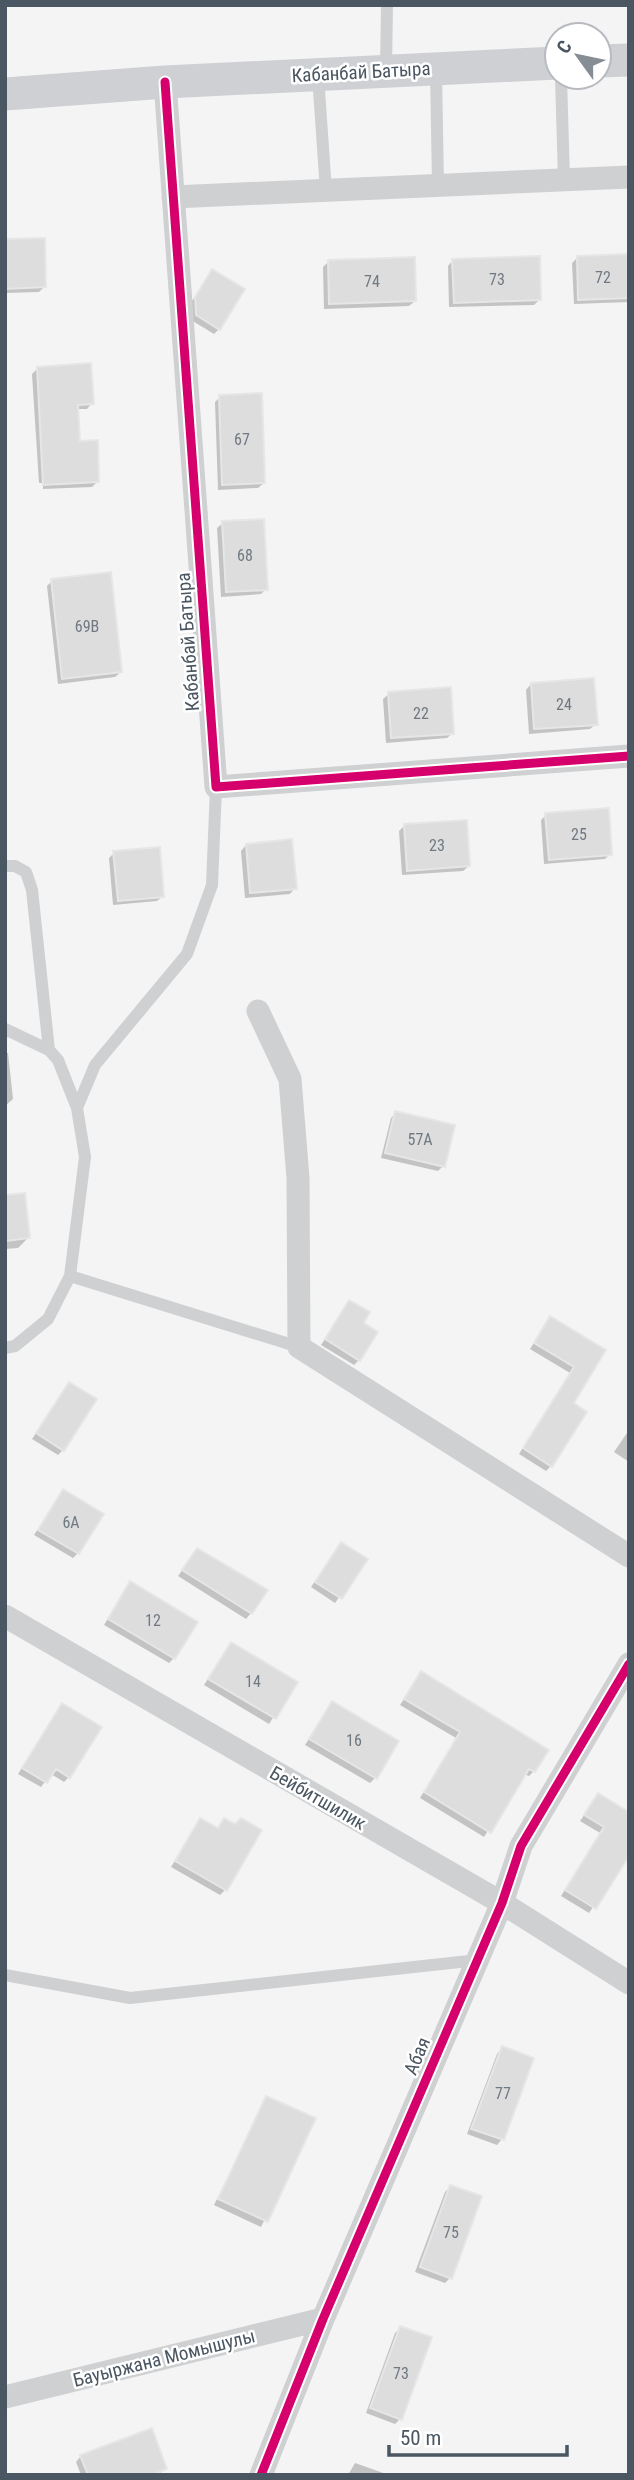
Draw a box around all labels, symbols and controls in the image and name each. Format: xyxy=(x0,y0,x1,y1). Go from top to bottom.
north arrow xyxy=(543,21,613,91)
text: С xyxy=(552,36,577,58)
street label: Кабанбай Батыра xyxy=(291,57,431,87)
house number: 72 xyxy=(595,268,611,287)
house number: 73 xyxy=(489,270,505,289)
house number: 74 xyxy=(364,272,380,291)
house number: 67 xyxy=(234,430,250,449)
house number: 68 xyxy=(237,546,253,565)
street label: Кабанбай Батыра xyxy=(172,572,204,712)
house number: 69В xyxy=(75,617,99,636)
house number: 24 xyxy=(556,695,572,714)
house number: 22 xyxy=(413,704,429,723)
house number: 25 xyxy=(571,825,587,844)
house number: 23 xyxy=(429,836,445,855)
house number: 57А xyxy=(407,1130,433,1149)
house number: 6А xyxy=(62,1513,80,1532)
house number: 12 xyxy=(145,1611,161,1630)
house number: 14 xyxy=(245,1672,261,1691)
house number: 16 xyxy=(346,1731,362,1750)
street label: Бейбитшилик xyxy=(266,1761,370,1835)
street label: Абая xyxy=(399,2034,435,2078)
house number: 77 xyxy=(495,2084,511,2103)
house number: 75 xyxy=(443,2223,459,2242)
street label: Бауыржана Момышулы xyxy=(71,2324,257,2392)
house number: 73 xyxy=(393,2364,409,2383)
scale bar xyxy=(389,2414,568,2458)
text: 50 m xyxy=(400,2426,441,2450)

